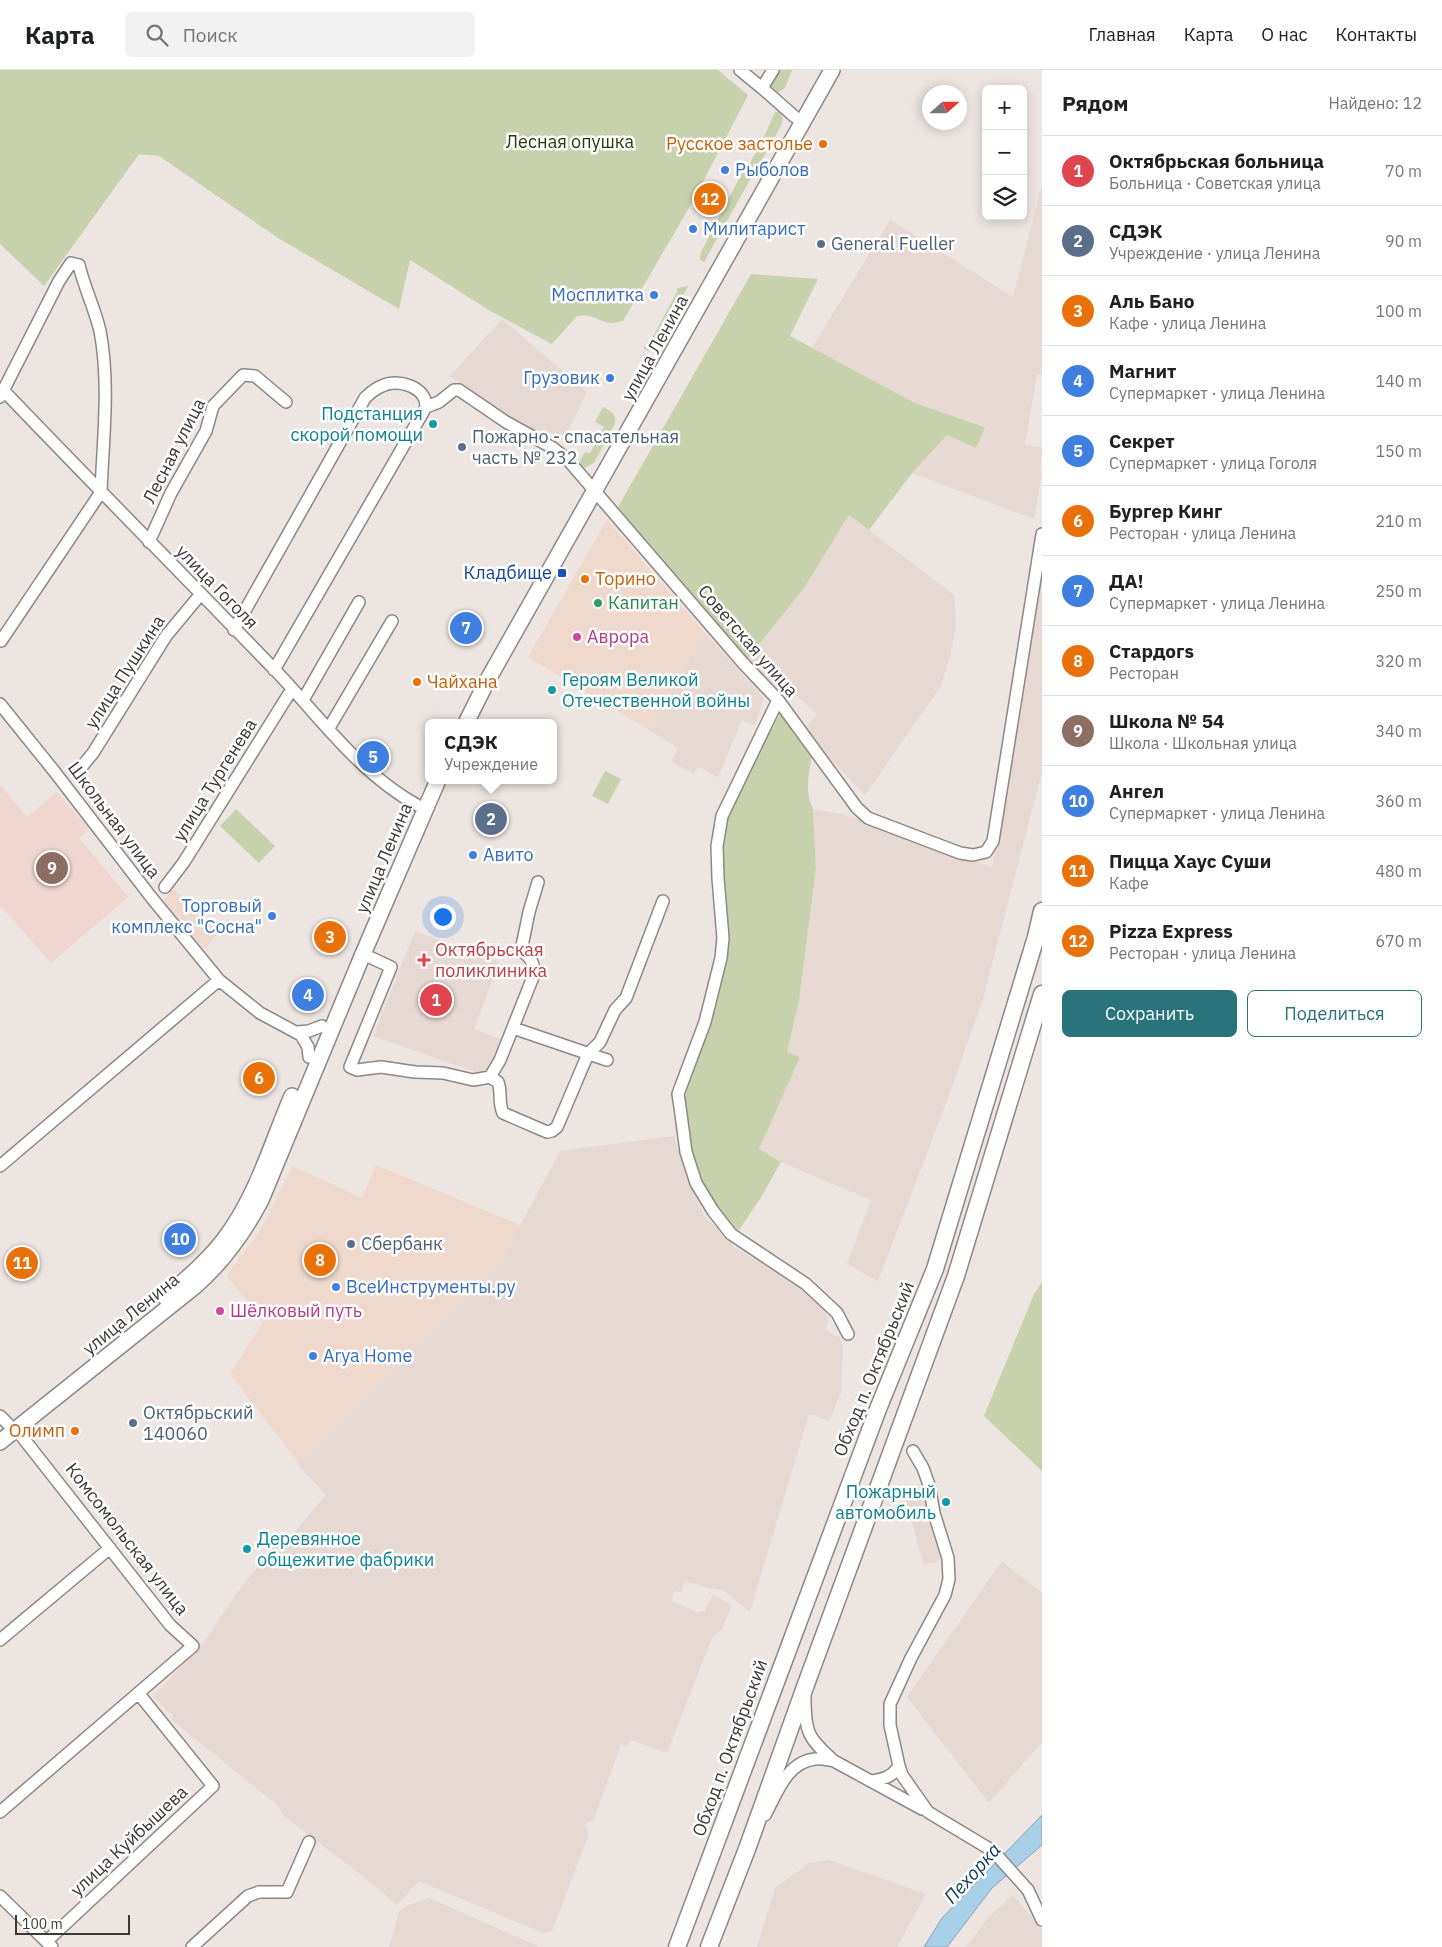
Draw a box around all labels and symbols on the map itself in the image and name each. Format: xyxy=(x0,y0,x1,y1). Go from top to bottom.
north arrow xyxy=(922,85,967,130)
park label: Лесная опушка xyxy=(506,130,635,153)
place label: Русское застолье xyxy=(666,132,813,155)
marker: Русское застолье xyxy=(817,138,829,150)
place label: Рыболов xyxy=(735,158,809,181)
marker: Рыболов xyxy=(719,164,731,176)
pin: 12 xyxy=(694,180,726,218)
place label: Милитарист xyxy=(703,217,806,240)
marker: Милитарист xyxy=(687,223,699,235)
place label: General Fueller xyxy=(831,232,955,255)
marker: General Fueller xyxy=(815,238,827,250)
place label: Мосплитка xyxy=(551,283,644,306)
marker: Мосплитка xyxy=(648,289,660,301)
street label: улица Ленина xyxy=(616,290,693,405)
place label: Грузовик xyxy=(523,366,600,389)
marker: Грузовик xyxy=(604,372,616,384)
street label: Лесная улица xyxy=(137,394,210,507)
place label: Подстанция скорой помощи xyxy=(290,402,423,446)
marker: Подстанция скорой помощи xyxy=(427,418,439,430)
place label: Пожарно - спасательная часть № 232 xyxy=(472,425,679,469)
marker: Пожарно - спасательная часть № 232 xyxy=(456,441,468,453)
street label: улица Гоголя xyxy=(171,540,263,634)
place label: Кладбище xyxy=(464,561,552,584)
marker: Кладбище xyxy=(556,567,568,579)
place label: Торино xyxy=(595,567,656,590)
marker: Торино xyxy=(579,573,591,585)
street label: Советская улица xyxy=(693,580,804,702)
place label: Капитан xyxy=(608,591,679,614)
marker: Капитан xyxy=(592,597,604,609)
pin: 7 xyxy=(450,609,482,647)
street label: улица Пушкина xyxy=(79,610,170,733)
place label: Аврора xyxy=(587,625,650,648)
marker: Аврора xyxy=(571,631,583,643)
place label: Героям Великой Отечественной войны xyxy=(562,668,750,712)
place label: Чайхана xyxy=(427,670,498,693)
marker: Чайхана xyxy=(411,676,423,688)
marker: Героям Великой Отечественной войны xyxy=(546,684,558,696)
street label: улица Тургенева xyxy=(168,714,262,845)
pin: 5 xyxy=(357,738,389,776)
street label: Школьная улица xyxy=(63,757,166,883)
street label: улица Ленина xyxy=(350,799,417,916)
pin: 2 xyxy=(475,800,507,838)
place label: Авито xyxy=(483,843,534,866)
pin: 9 xyxy=(36,849,68,887)
marker: Авито xyxy=(467,849,479,861)
place label: Торговый комплекс "Сосна" xyxy=(111,894,262,938)
your location xyxy=(430,904,456,930)
marker: Торговый комплекс "Сосна" xyxy=(266,910,278,922)
pin: 3 xyxy=(314,918,346,956)
place label: Октябрьская поликлиника xyxy=(435,938,548,982)
marker: Октябрьская поликлиника xyxy=(417,953,431,967)
pin: 4 xyxy=(292,976,324,1014)
pin: 1 xyxy=(420,981,452,1019)
pin: 6 xyxy=(243,1059,275,1097)
pin: 10 xyxy=(164,1220,196,1258)
place label: Сбербанк xyxy=(361,1232,443,1255)
marker: Сбербанк xyxy=(345,1238,357,1250)
pin: 8 xyxy=(304,1241,336,1279)
pin: 11 xyxy=(6,1244,38,1282)
street label: улица Ленина xyxy=(78,1267,184,1360)
place label: ВсеИнструменты.ру xyxy=(346,1275,516,1298)
street label: Обход п. Октябрьский xyxy=(828,1278,919,1460)
marker: ВсеИнструменты.ру xyxy=(330,1281,342,1293)
place label: Шёлковый путь xyxy=(230,1299,362,1322)
marker: Шёлковый путь xyxy=(214,1305,226,1317)
place label: Arya Home xyxy=(323,1344,412,1367)
marker: Arya Home xyxy=(307,1350,319,1362)
place label: Октябрьский 140060 xyxy=(143,1401,254,1445)
marker: Октябрьский 140060 xyxy=(127,1417,139,1429)
place label: Олимп xyxy=(9,1419,65,1442)
marker: Олимп xyxy=(69,1425,81,1437)
street label: Комсомольская улица xyxy=(61,1458,194,1620)
place label: Пожарный автомобиль xyxy=(835,1480,936,1524)
marker: Пожарный автомобиль xyxy=(940,1496,952,1508)
place label: Деревянное общежитие фабрики xyxy=(257,1527,434,1571)
marker: Деревянное общежитие фабрики xyxy=(241,1543,253,1555)
street label: Обход п. Октябрьский xyxy=(687,1656,772,1840)
street label: улица Куйбышева xyxy=(65,1780,192,1901)
water label: Пехорка xyxy=(938,1838,1006,1908)
scale bar xyxy=(15,1912,130,1935)

